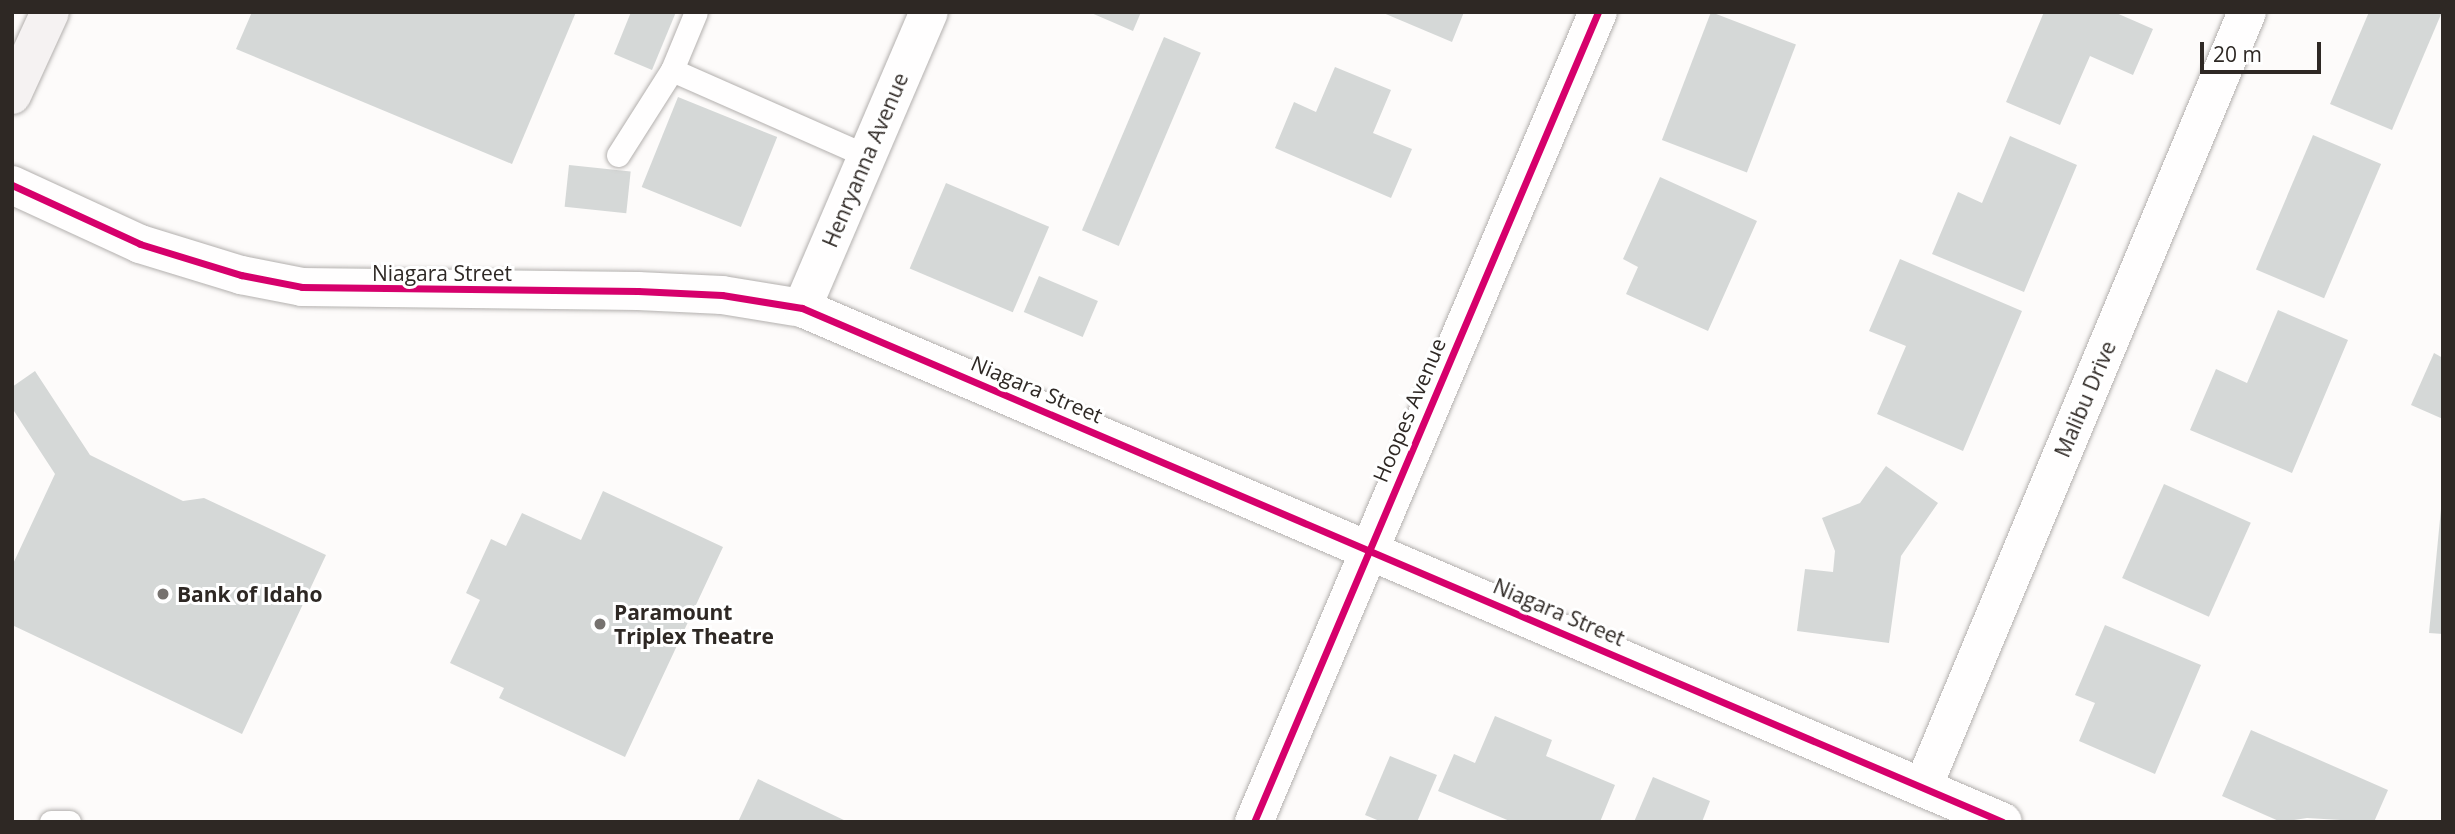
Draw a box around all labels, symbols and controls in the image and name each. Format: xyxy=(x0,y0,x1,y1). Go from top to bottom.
scale bar xyxy=(2203,28,2324,72)
text: 20 m xyxy=(2213,40,2262,68)
street label: Henryanna Avenue xyxy=(817,69,913,251)
street label: Niagara Street xyxy=(372,260,512,286)
street label: Hoopes Avenue xyxy=(1367,334,1451,486)
street label: Malibu Drive xyxy=(2049,337,2121,461)
street label: Niagara Street xyxy=(968,350,1106,428)
street label: Niagara Street xyxy=(1490,573,1628,651)
place label: Bank of Idaho xyxy=(177,581,322,607)
marker: Bank of Idaho xyxy=(155,586,171,602)
place label: Paramount Triplex Theatre xyxy=(614,599,774,649)
marker: Paramount Triplex Theatre xyxy=(592,616,608,632)

